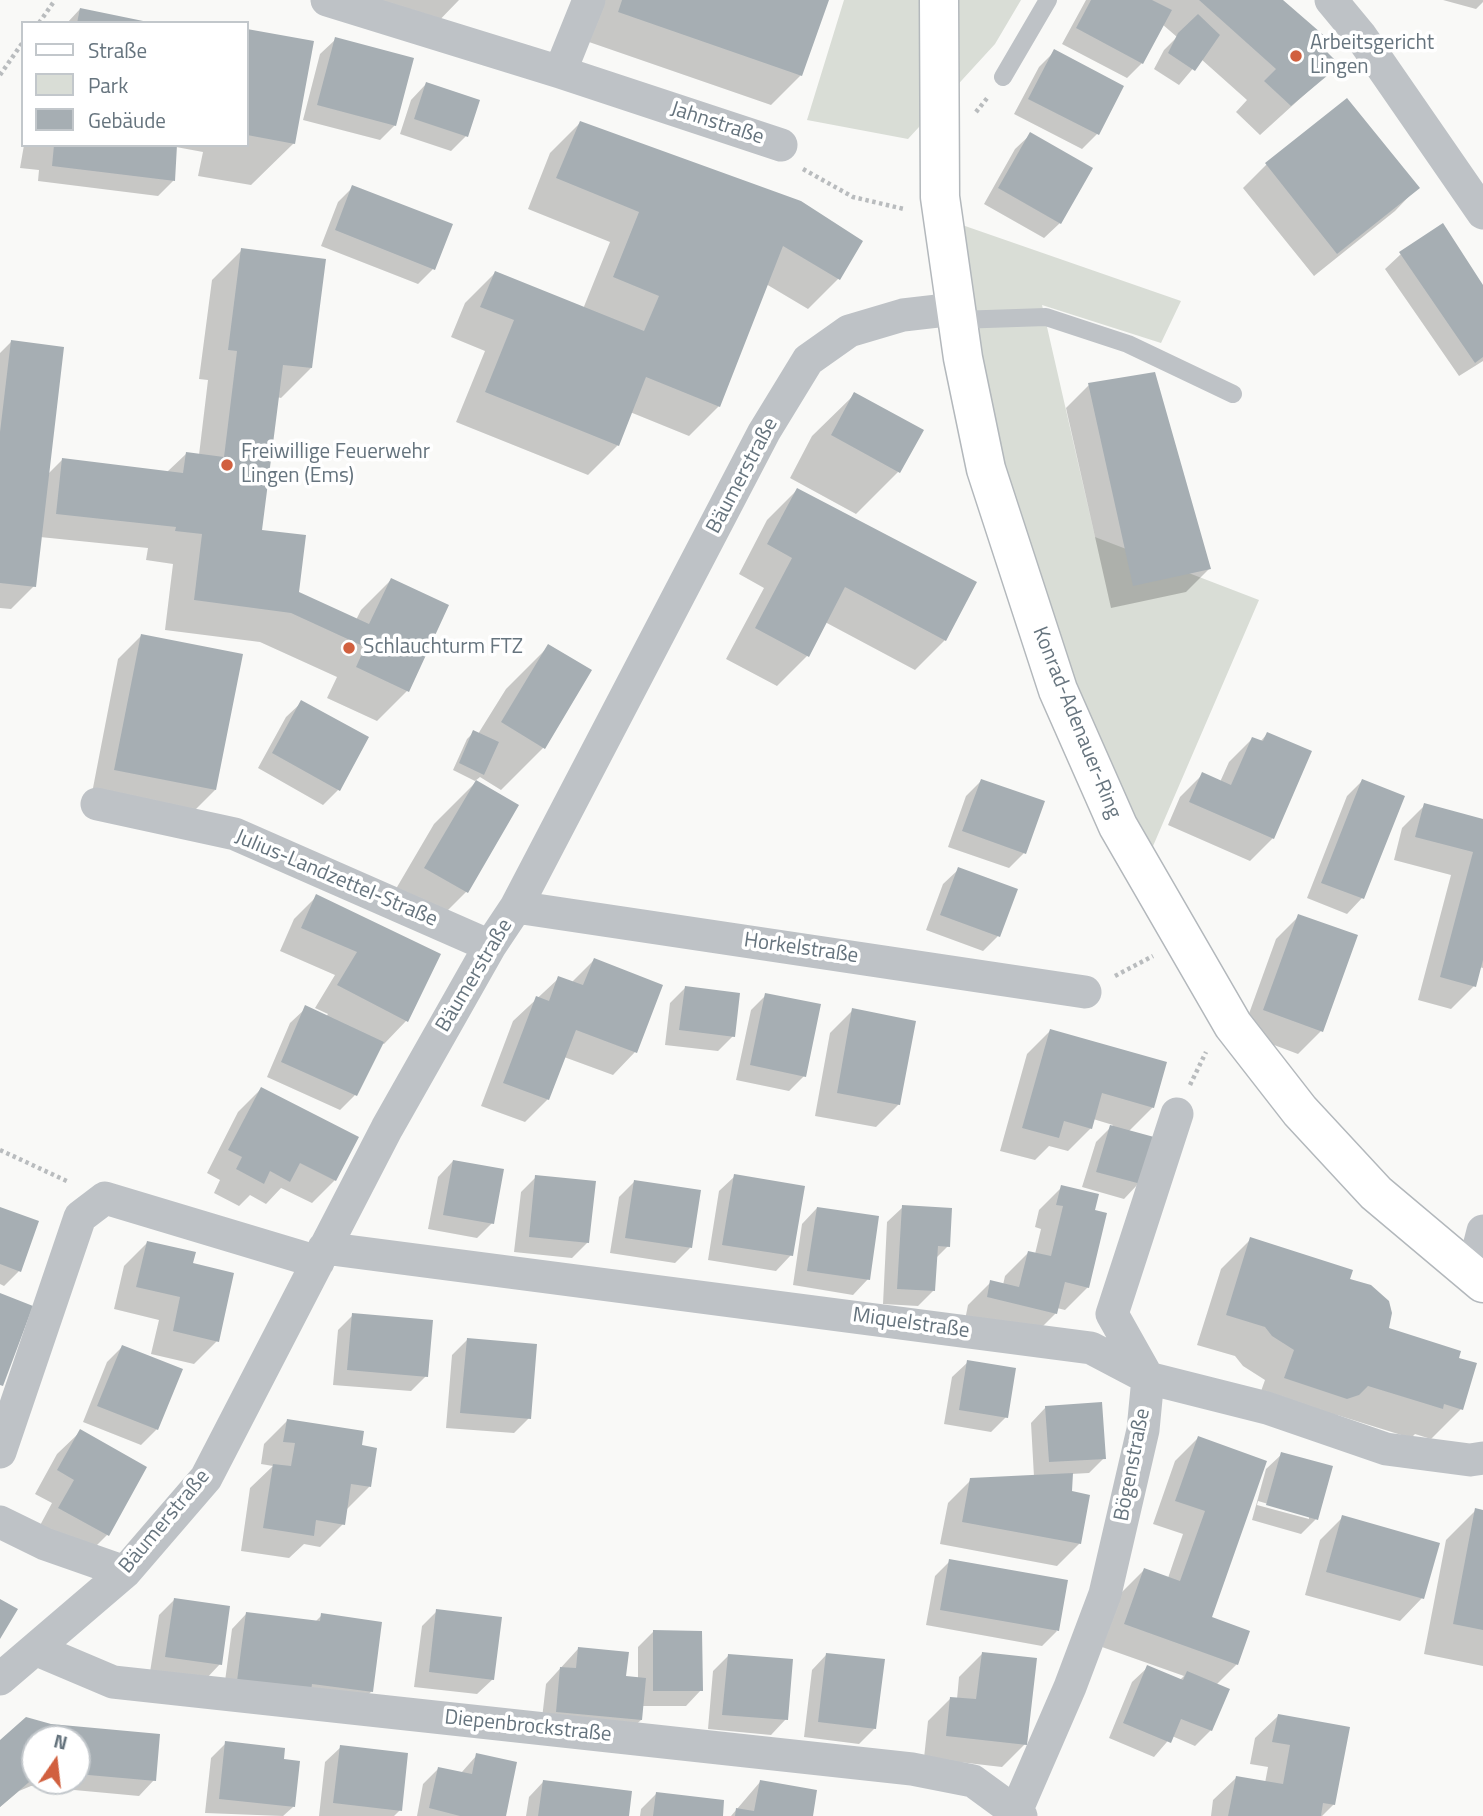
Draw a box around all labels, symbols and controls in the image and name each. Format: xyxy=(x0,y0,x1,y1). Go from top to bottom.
legend xyxy=(21,21,248,147)
place label: Arbeitsgericht Lingen xyxy=(1310,31,1434,81)
text: Straße xyxy=(88,34,147,66)
marker: Arbeitsgericht Lingen xyxy=(1288,48,1304,64)
text: Park xyxy=(88,69,128,101)
street label: Jahnstraße xyxy=(667,97,767,151)
text: Gebäude xyxy=(88,104,166,136)
street label: Bäumerstraße xyxy=(702,414,784,538)
place label: Freiwillige Feuerwehr Lingen (Ems) xyxy=(241,440,430,490)
marker: Freiwillige Feuerwehr Lingen (Ems) xyxy=(219,457,235,473)
street label: Konrad-Adenauer-Ring xyxy=(1026,623,1126,823)
place label: Schlauchturm FTZ xyxy=(363,635,523,661)
marker: Schlauchturm FTZ xyxy=(341,640,357,656)
street label: Julius-Landzettel-Straße xyxy=(231,825,441,933)
street label: Bäumerstraße xyxy=(431,915,519,1037)
street label: Horkelstraße xyxy=(742,929,860,969)
street label: Miquelstraße xyxy=(851,1303,971,1345)
street label: Bögenstraße xyxy=(1110,1407,1156,1523)
street label: Bäumerstraße xyxy=(114,1465,216,1579)
street label: Diepenbrockstraße xyxy=(443,1706,613,1748)
north arrow xyxy=(21,1725,91,1795)
text: N xyxy=(51,1725,71,1757)

